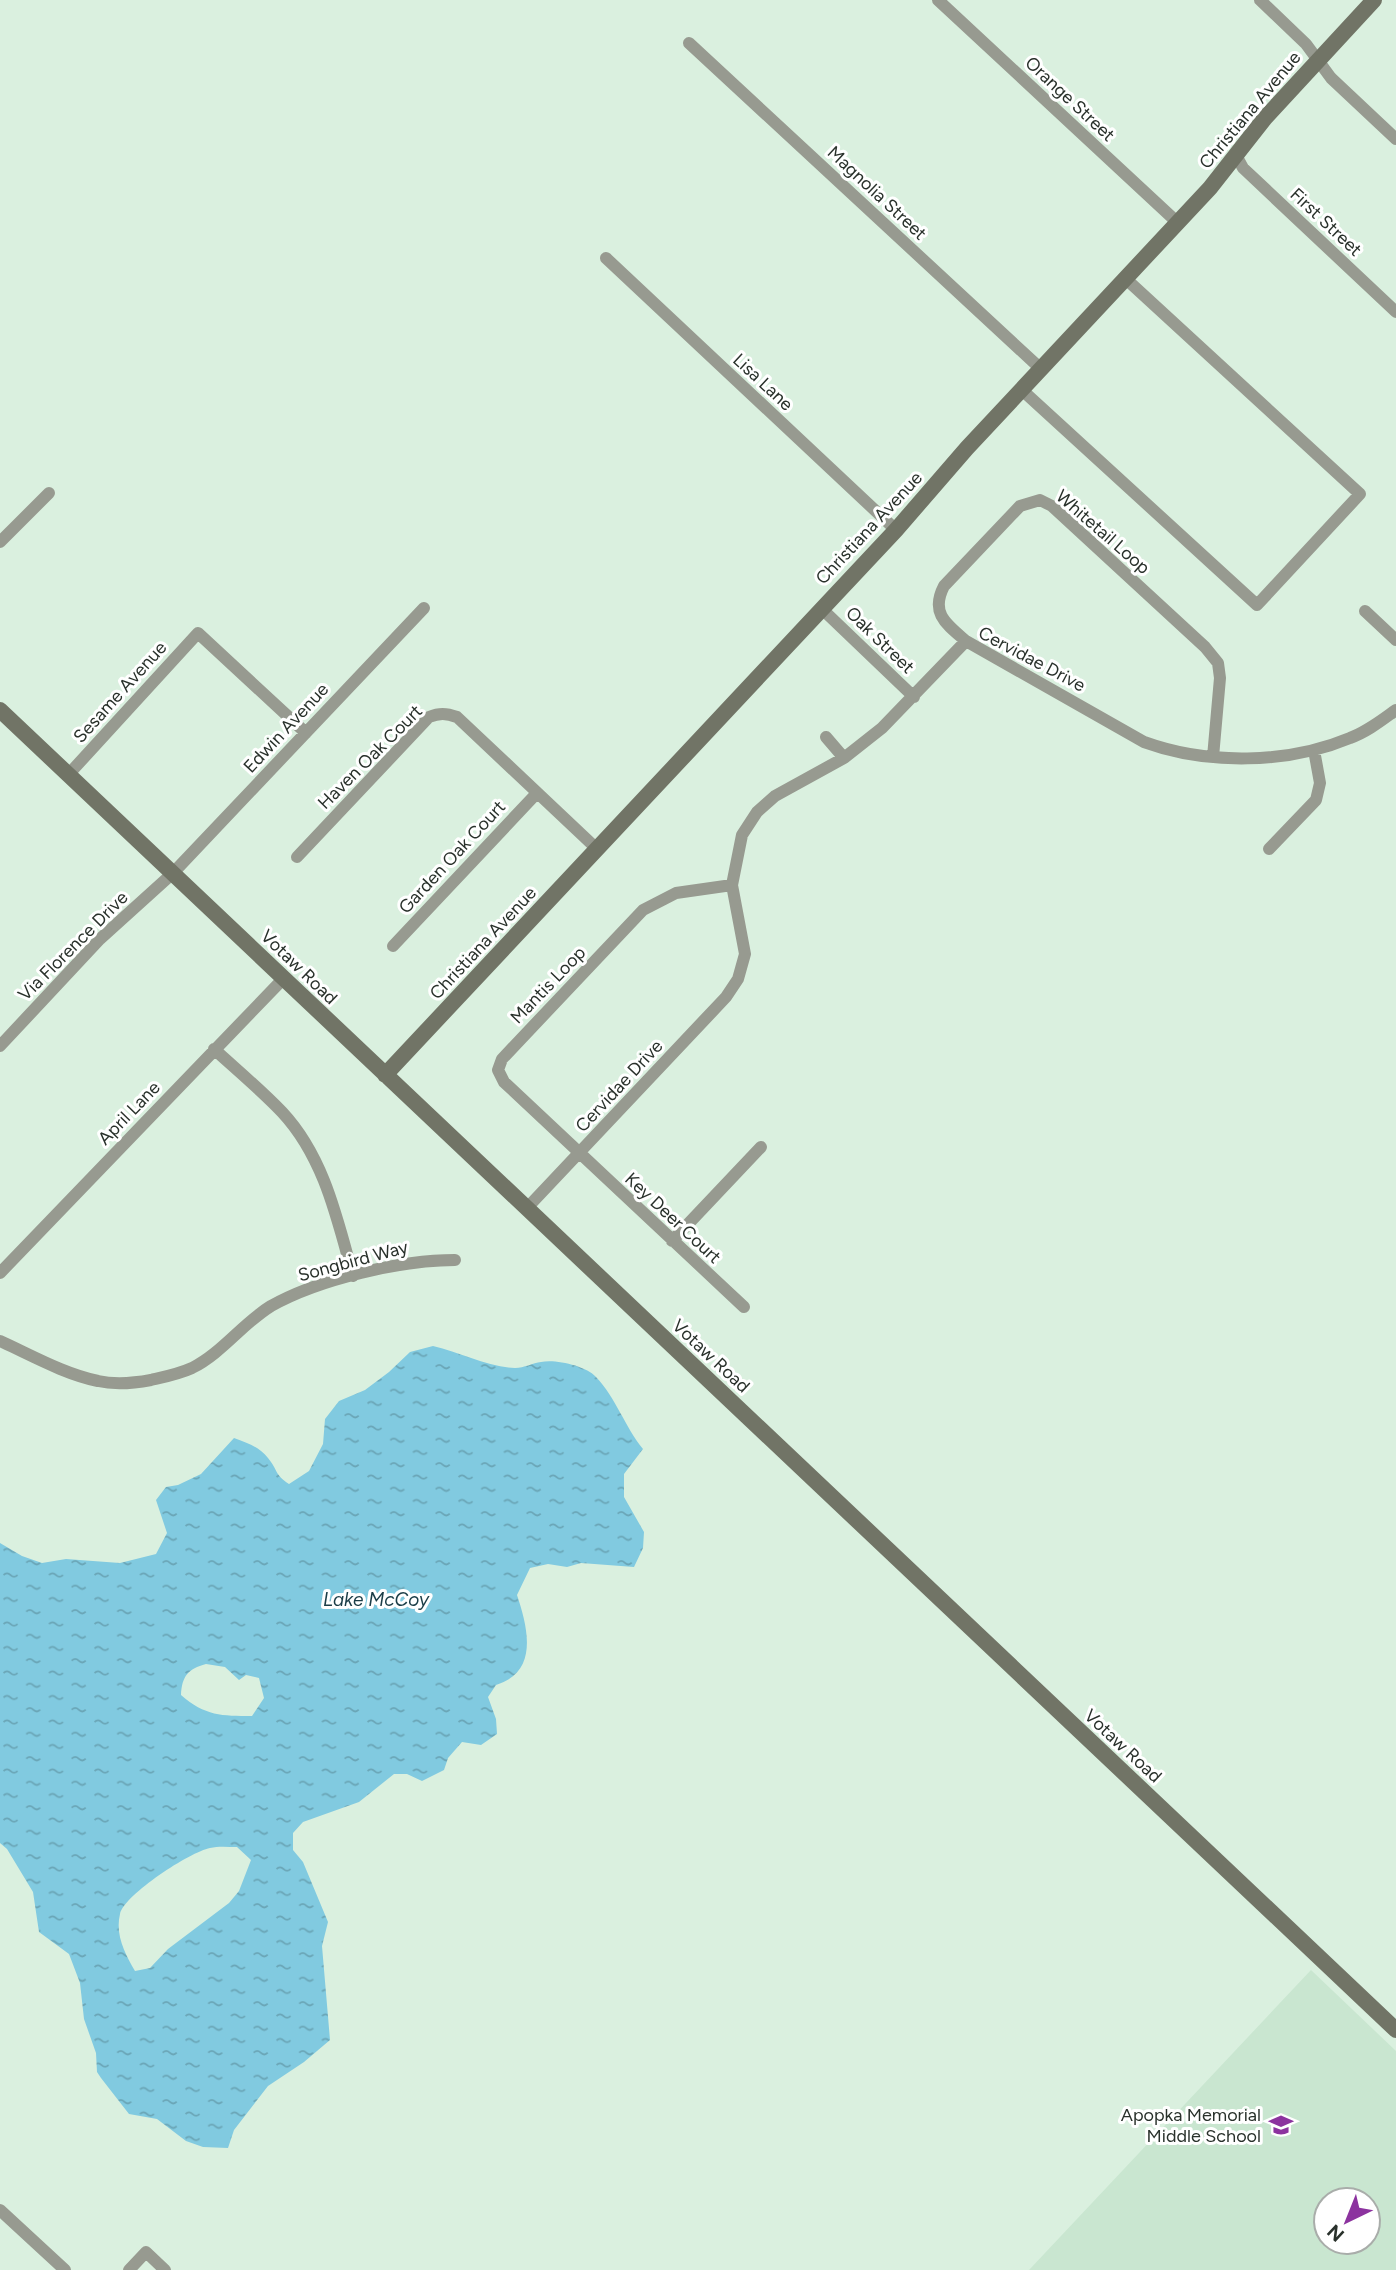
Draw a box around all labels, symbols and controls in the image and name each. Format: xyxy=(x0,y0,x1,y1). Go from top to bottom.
street label: Christiana Avenue xyxy=(1195,47,1306,173)
street label: Orange Street xyxy=(1021,52,1120,146)
street label: Magnolia Street xyxy=(823,141,931,245)
street label: First Street xyxy=(1286,183,1367,261)
street label: Lisa Lane xyxy=(728,349,798,415)
street label: Christiana Avenue xyxy=(811,467,927,589)
street label: Whitetail Loop xyxy=(1051,485,1155,579)
street label: Oak Street xyxy=(841,602,919,678)
street label: Cervidae Drive xyxy=(975,622,1089,697)
street label: Sesame Avenue xyxy=(69,637,171,747)
street label: Edwin Avenue xyxy=(239,678,333,778)
street label: Haven Oak Court xyxy=(313,700,427,814)
street label: Garden Oak Court xyxy=(394,796,510,918)
street label: Christiana Avenue xyxy=(425,882,541,1004)
street label: Via Florence Drive xyxy=(14,886,133,1005)
street label: Votaw Road xyxy=(256,925,342,1009)
street label: Mantis Loop xyxy=(506,942,590,1028)
street label: Cervidae Drive xyxy=(571,1035,667,1137)
street label: April Lane xyxy=(93,1076,165,1149)
street label: Key Deer Court xyxy=(620,1168,726,1268)
street label: Songbird Way xyxy=(296,1236,411,1286)
street label: Votaw Road xyxy=(668,1315,754,1397)
water label: Lake McCoy xyxy=(323,1588,430,1611)
street label: Votaw Road xyxy=(1080,1705,1166,1787)
place label: Apopka Memorial Middle School xyxy=(1121,2104,1261,2147)
school or university icon: Apopka Memorial Middle School xyxy=(1267,2111,1295,2139)
north arrow xyxy=(1312,2186,1382,2256)
text: N xyxy=(1323,2220,1349,2246)

